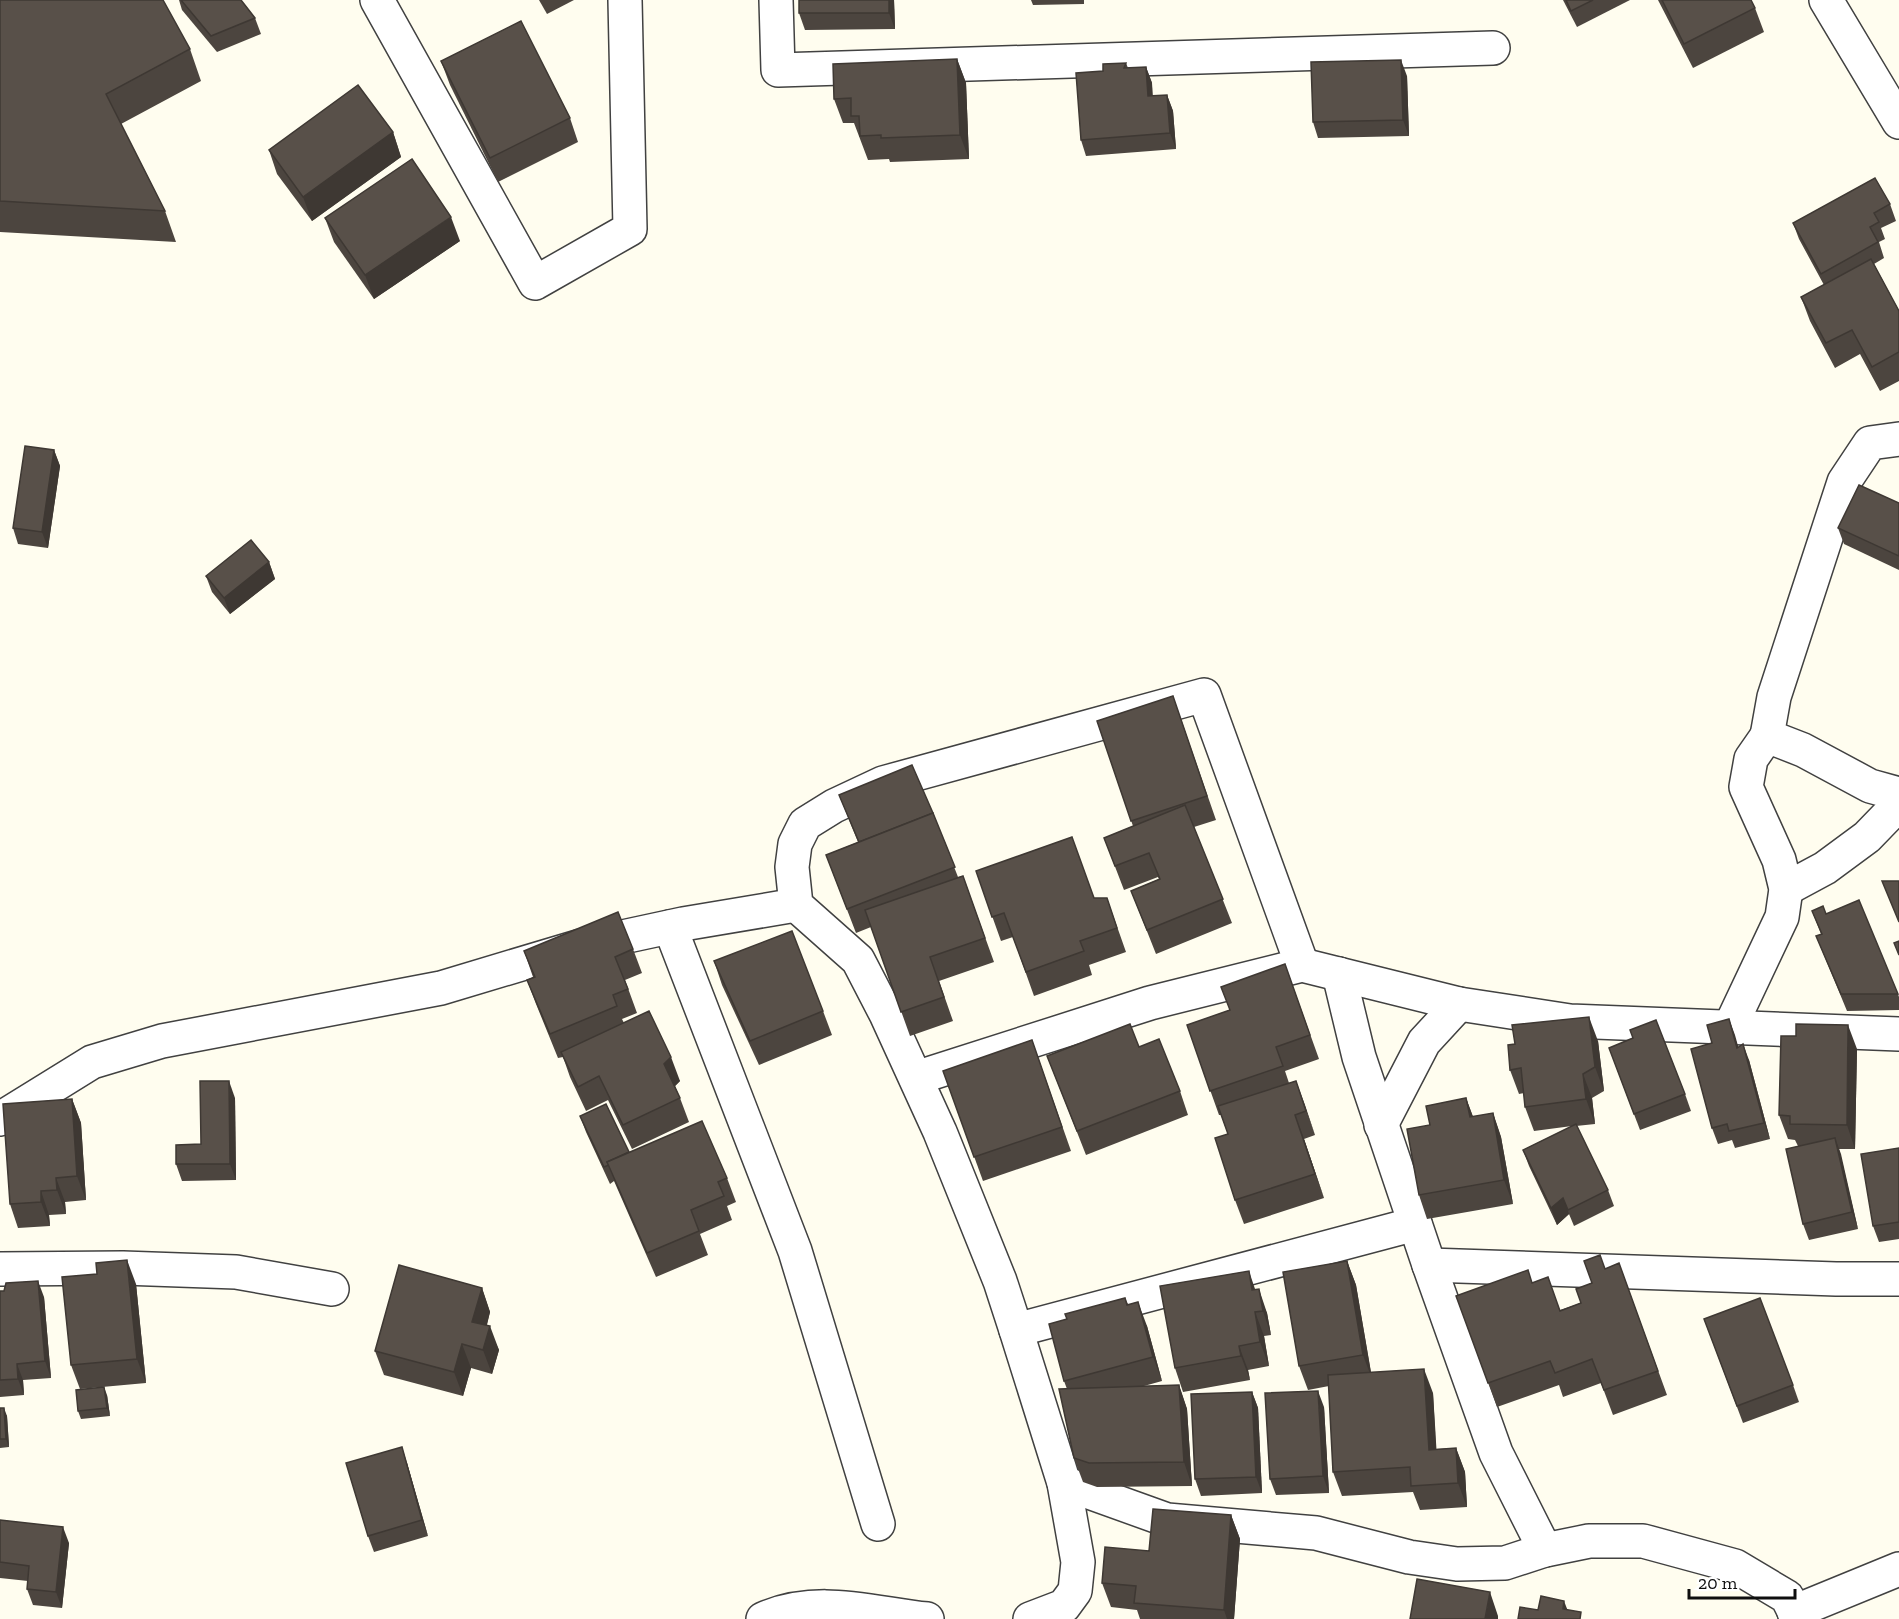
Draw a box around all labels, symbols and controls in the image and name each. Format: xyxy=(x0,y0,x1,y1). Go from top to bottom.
scale bar xyxy=(1689,1562,1796,1600)
text: 20 m xyxy=(1698,1572,1738,1594)

